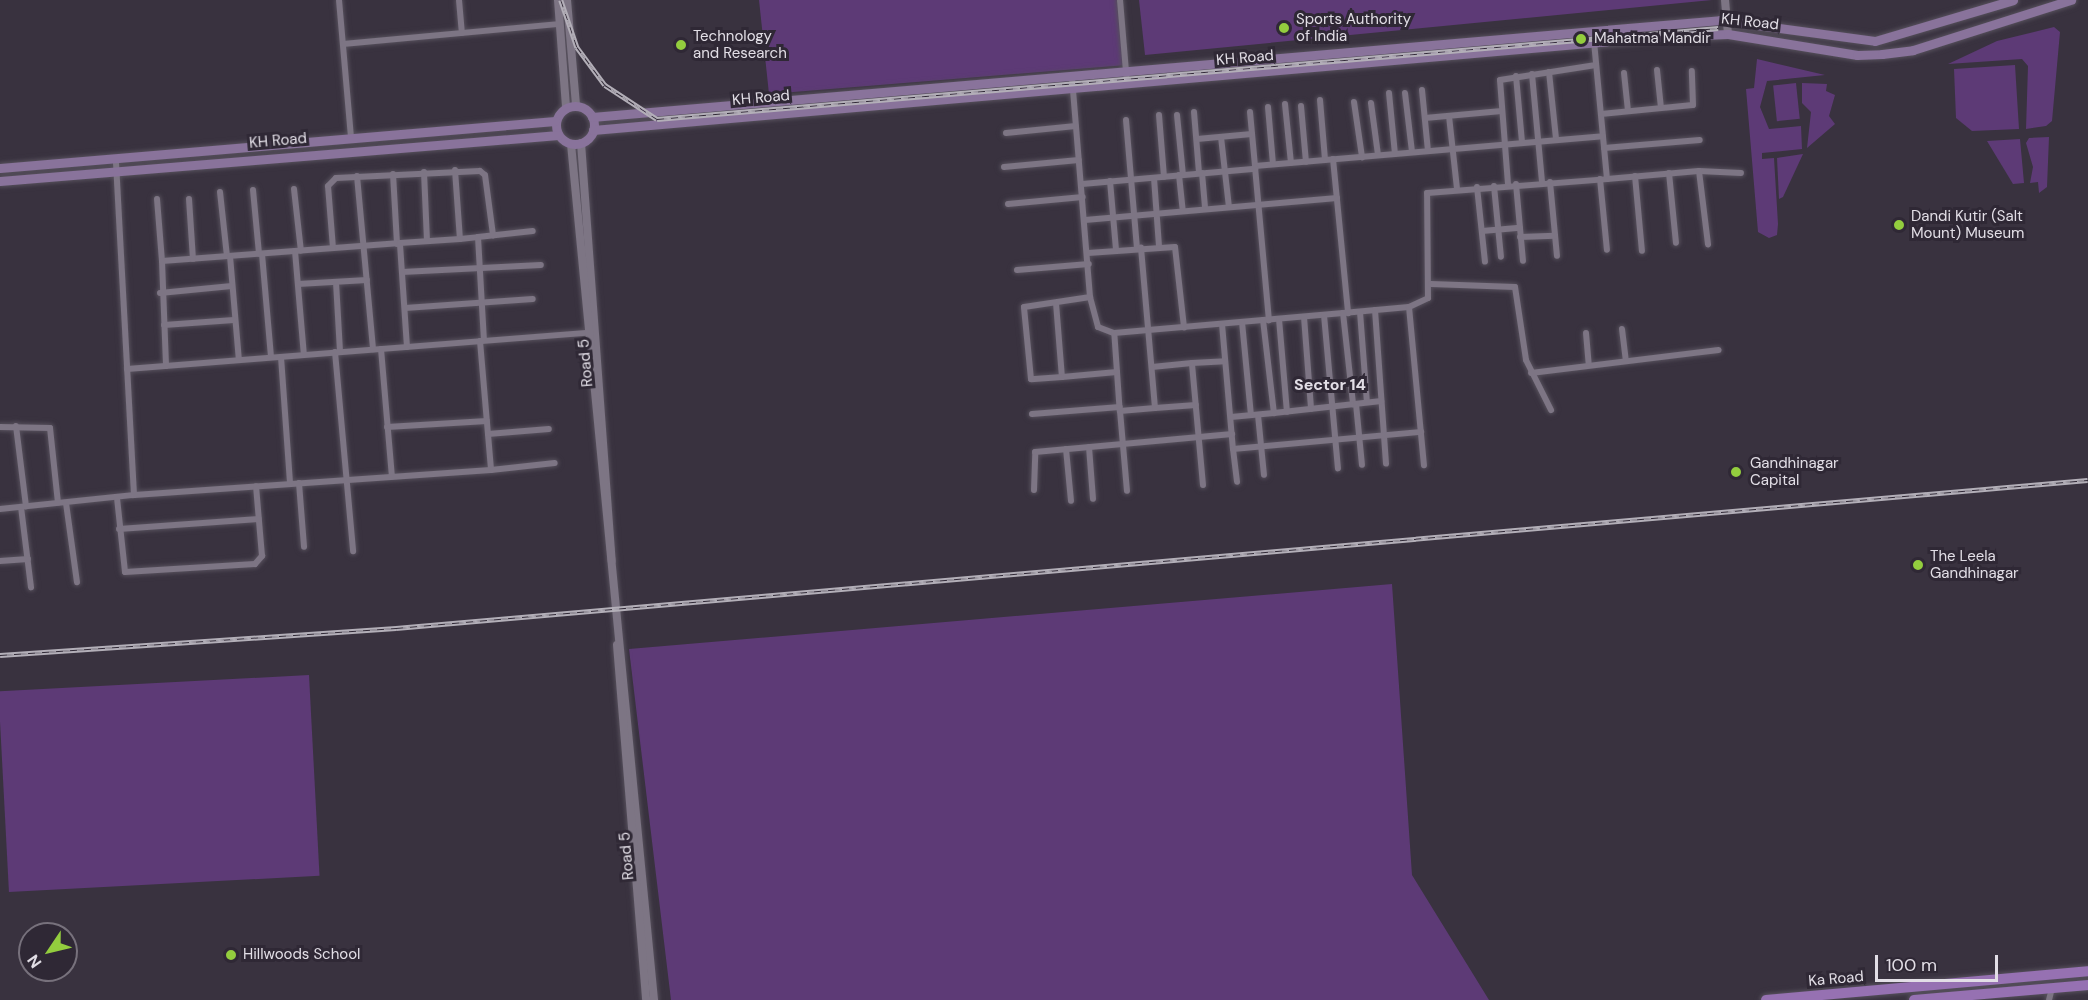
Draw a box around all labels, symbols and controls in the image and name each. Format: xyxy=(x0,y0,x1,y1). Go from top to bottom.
place label: Sports Authority of India xyxy=(1296,10,1411,45)
street label: KH Road xyxy=(1720,10,1780,34)
marker: Sports Authority of India xyxy=(1277,21,1291,35)
place label: Technology and Research xyxy=(693,27,787,62)
marker: Mahatma Mandir xyxy=(1572,30,1590,48)
place label: Mahatma Mandir xyxy=(1594,30,1711,48)
marker: Technology and Research xyxy=(674,38,688,52)
street label: KH Road xyxy=(1215,47,1275,69)
street label: KH Road xyxy=(731,87,791,109)
street label: KH Road xyxy=(248,130,308,152)
place label: Dandi Kutir (Salt Mount) Museum xyxy=(1911,207,2024,242)
marker: Dandi Kutir (Salt Mount) Museum xyxy=(1892,218,1906,232)
street label: Road 5 xyxy=(575,338,597,388)
district label: Sector 14 xyxy=(1294,375,1366,395)
place label: Gandhinagar Capital xyxy=(1750,454,1839,489)
marker: Gandhinagar Capital xyxy=(1727,463,1745,481)
place label: The Leela Gandhinagar xyxy=(1930,547,2019,582)
marker: The Leela Gandhinagar xyxy=(1911,558,1925,572)
street label: Road 5 xyxy=(616,831,638,881)
north arrow xyxy=(18,922,78,982)
scale bar xyxy=(1878,943,2001,981)
place label: Hillwoods School xyxy=(243,946,360,964)
marker: Hillwoods School xyxy=(224,948,238,962)
text: N xyxy=(23,951,46,972)
text: 100 m xyxy=(1886,953,1937,977)
street label: Ka Road xyxy=(1808,968,1864,990)

